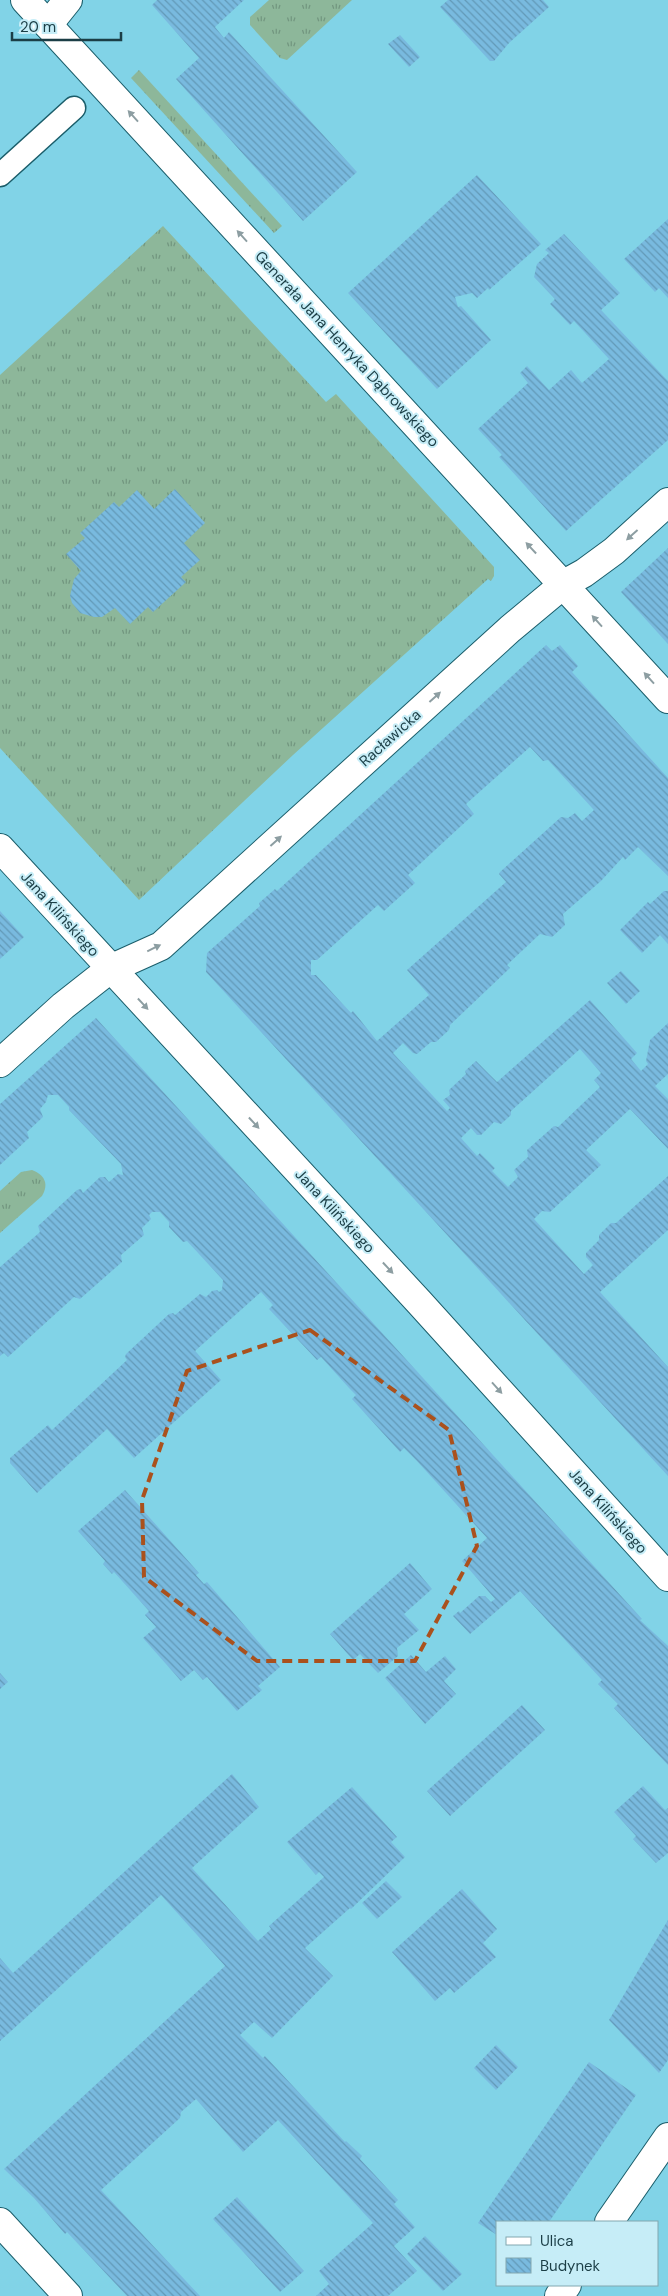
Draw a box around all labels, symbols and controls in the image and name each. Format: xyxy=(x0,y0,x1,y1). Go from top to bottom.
scale bar xyxy=(12,10,121,42)
text: 20 m xyxy=(20,17,56,37)
one-way arrow xyxy=(127,110,139,122)
one-way arrow xyxy=(236,231,248,243)
street label: Generała Jana Henryka Dąbrowskiego xyxy=(251,247,443,451)
one-way arrow xyxy=(625,529,638,540)
one-way arrow xyxy=(525,543,537,555)
one-way arrow xyxy=(591,616,603,628)
one-way arrow xyxy=(643,673,655,685)
one-way arrow xyxy=(429,691,441,703)
street label: Racławicka xyxy=(355,705,425,771)
one-way arrow xyxy=(269,835,281,847)
street label: Jana Kilińskiego xyxy=(16,867,104,961)
one-way arrow xyxy=(147,944,161,952)
one-way arrow xyxy=(137,998,149,1010)
one-way arrow xyxy=(248,1117,260,1129)
street label: Jana Kilińskiego xyxy=(291,1165,379,1258)
one-way arrow xyxy=(382,1262,394,1274)
one-way arrow xyxy=(491,1382,503,1394)
street label: Jana Kilińskiego xyxy=(564,1464,652,1558)
legend xyxy=(496,2221,658,2286)
text: Ulica xyxy=(540,2231,574,2251)
text: Budynek xyxy=(540,2256,601,2276)

